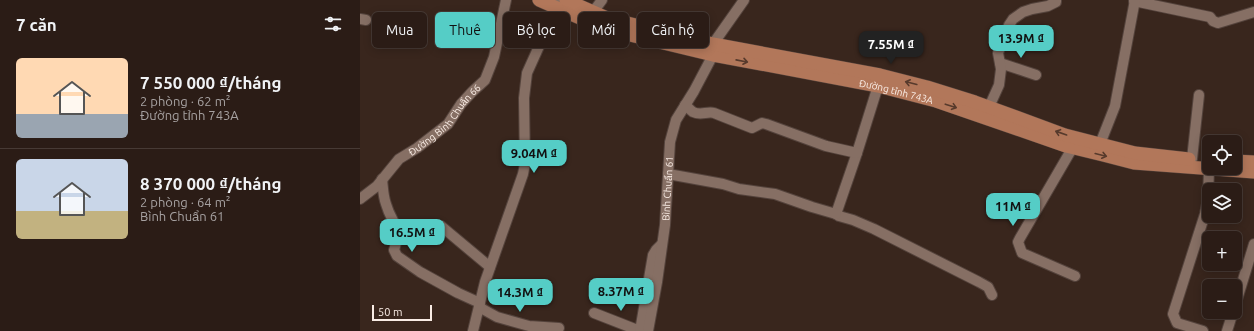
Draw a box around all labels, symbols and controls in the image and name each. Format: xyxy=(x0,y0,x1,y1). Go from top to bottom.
chip: Mua xyxy=(372,12,427,48)
chip: Thuê xyxy=(435,12,495,48)
chip: Bộ lọc xyxy=(503,12,570,48)
chip: Mới xyxy=(578,12,629,48)
chip: Căn hộ xyxy=(637,12,709,48)
icon: filters xyxy=(322,13,344,35)
text: 7 căn xyxy=(16,15,57,34)
pin: 13.9M ₫ xyxy=(984,25,1058,59)
pin: 7.55M ₫ xyxy=(854,31,928,65)
text: 13.9M ₫ xyxy=(998,31,1044,45)
text: 7.55M ₫ xyxy=(868,37,914,51)
one-way arrow xyxy=(735,57,748,65)
text: 7 550 000 ₫/tháng xyxy=(140,73,282,92)
icon: home xyxy=(48,74,96,122)
street label: Đường tỉnh 743A xyxy=(858,78,935,106)
one-way arrow xyxy=(905,79,918,87)
street label: Đường Bình Chuẩn 66 xyxy=(407,82,483,158)
text: 2 phòng · 62 m² xyxy=(140,94,231,108)
one-way arrow xyxy=(944,103,957,110)
text: Đường tỉnh 743A xyxy=(140,108,239,122)
one-way arrow xyxy=(1055,129,1068,136)
map controls xyxy=(1202,135,1242,319)
button: locate xyxy=(1202,135,1242,175)
pin: 9.04M ₫ xyxy=(497,140,571,174)
text: 9.04M ₫ xyxy=(511,146,557,160)
one-way arrow xyxy=(1095,151,1108,159)
street label: Bình Chuẩn 61 xyxy=(660,156,675,221)
text: 8 370 000 ₫/tháng xyxy=(140,174,282,193)
icon: home xyxy=(48,175,96,223)
button: layers xyxy=(1202,183,1242,223)
pin: 11M ₫ xyxy=(985,193,1041,227)
text: 2 phòng · 64 m² xyxy=(140,195,231,209)
text: 11M ₫ xyxy=(995,199,1031,213)
text: Bình Chuẩn 61 xyxy=(140,209,224,223)
pin: 16.5M ₫ xyxy=(375,219,449,253)
text: 16.5M ₫ xyxy=(389,225,435,239)
button: + xyxy=(1202,231,1242,271)
pin: 8.37M ₫ xyxy=(584,278,658,312)
pin: 14.3M ₫ xyxy=(483,279,557,313)
button: − xyxy=(1202,279,1242,319)
text: 8.37M ₫ xyxy=(598,284,644,298)
text: 14.3M ₫ xyxy=(497,285,543,299)
scale bar xyxy=(372,303,432,322)
text: 50 m xyxy=(378,306,402,318)

